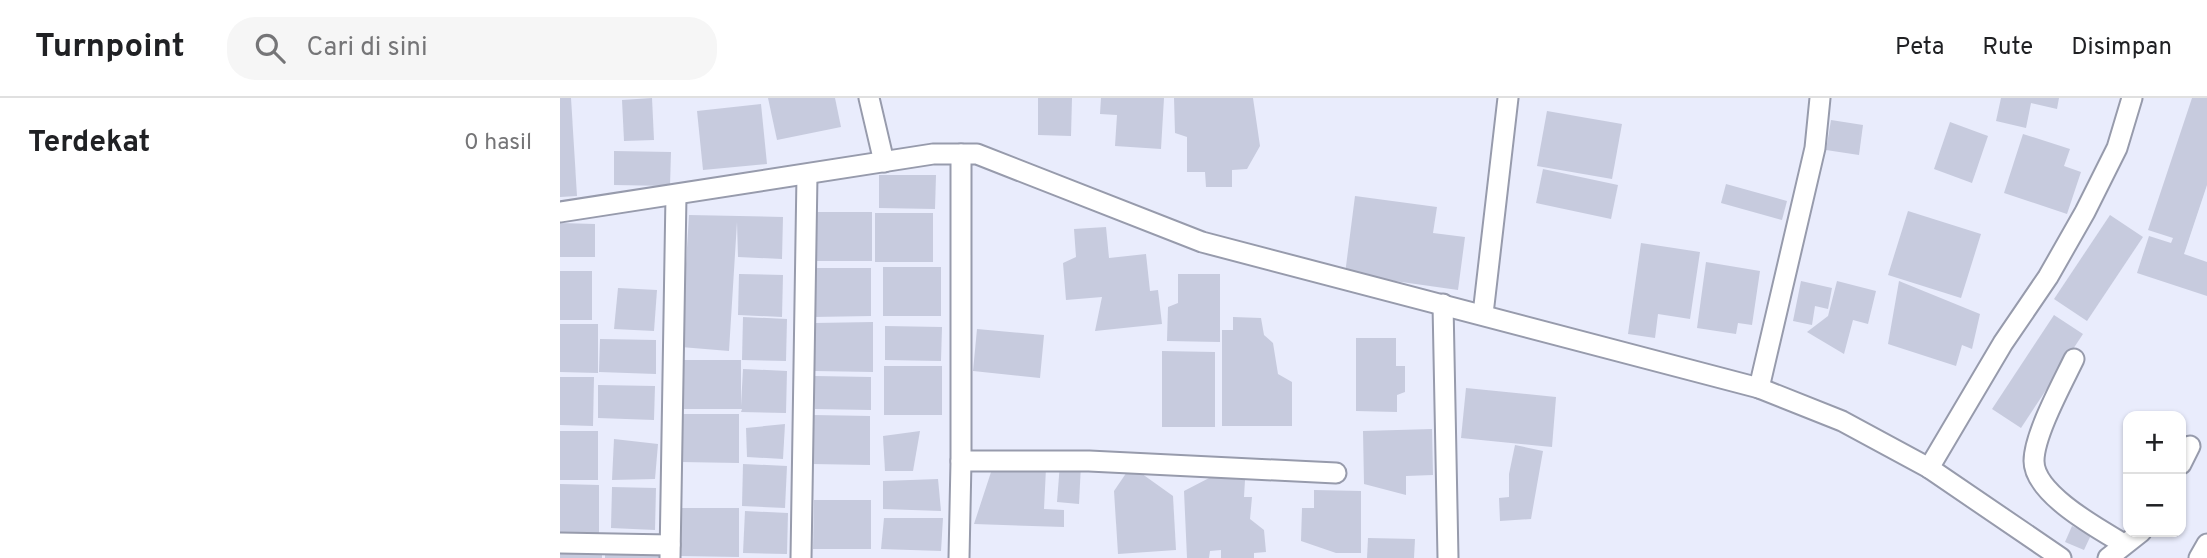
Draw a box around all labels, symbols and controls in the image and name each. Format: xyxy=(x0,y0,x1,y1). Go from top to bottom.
search box xyxy=(227,17,717,80)
text: Turnpoint xyxy=(35,27,185,69)
icon: search xyxy=(251,29,289,67)
text: Cari di sini xyxy=(307,32,428,65)
text: Peta xyxy=(1895,33,1944,63)
text: Rute xyxy=(1982,33,2033,63)
text: Disimpan xyxy=(2071,33,2172,63)
text: Terdekat xyxy=(28,125,150,162)
text: 0 hasil xyxy=(464,129,532,158)
map controls xyxy=(2123,411,2186,537)
button: + xyxy=(2123,411,2186,474)
button: − xyxy=(2123,474,2186,537)

